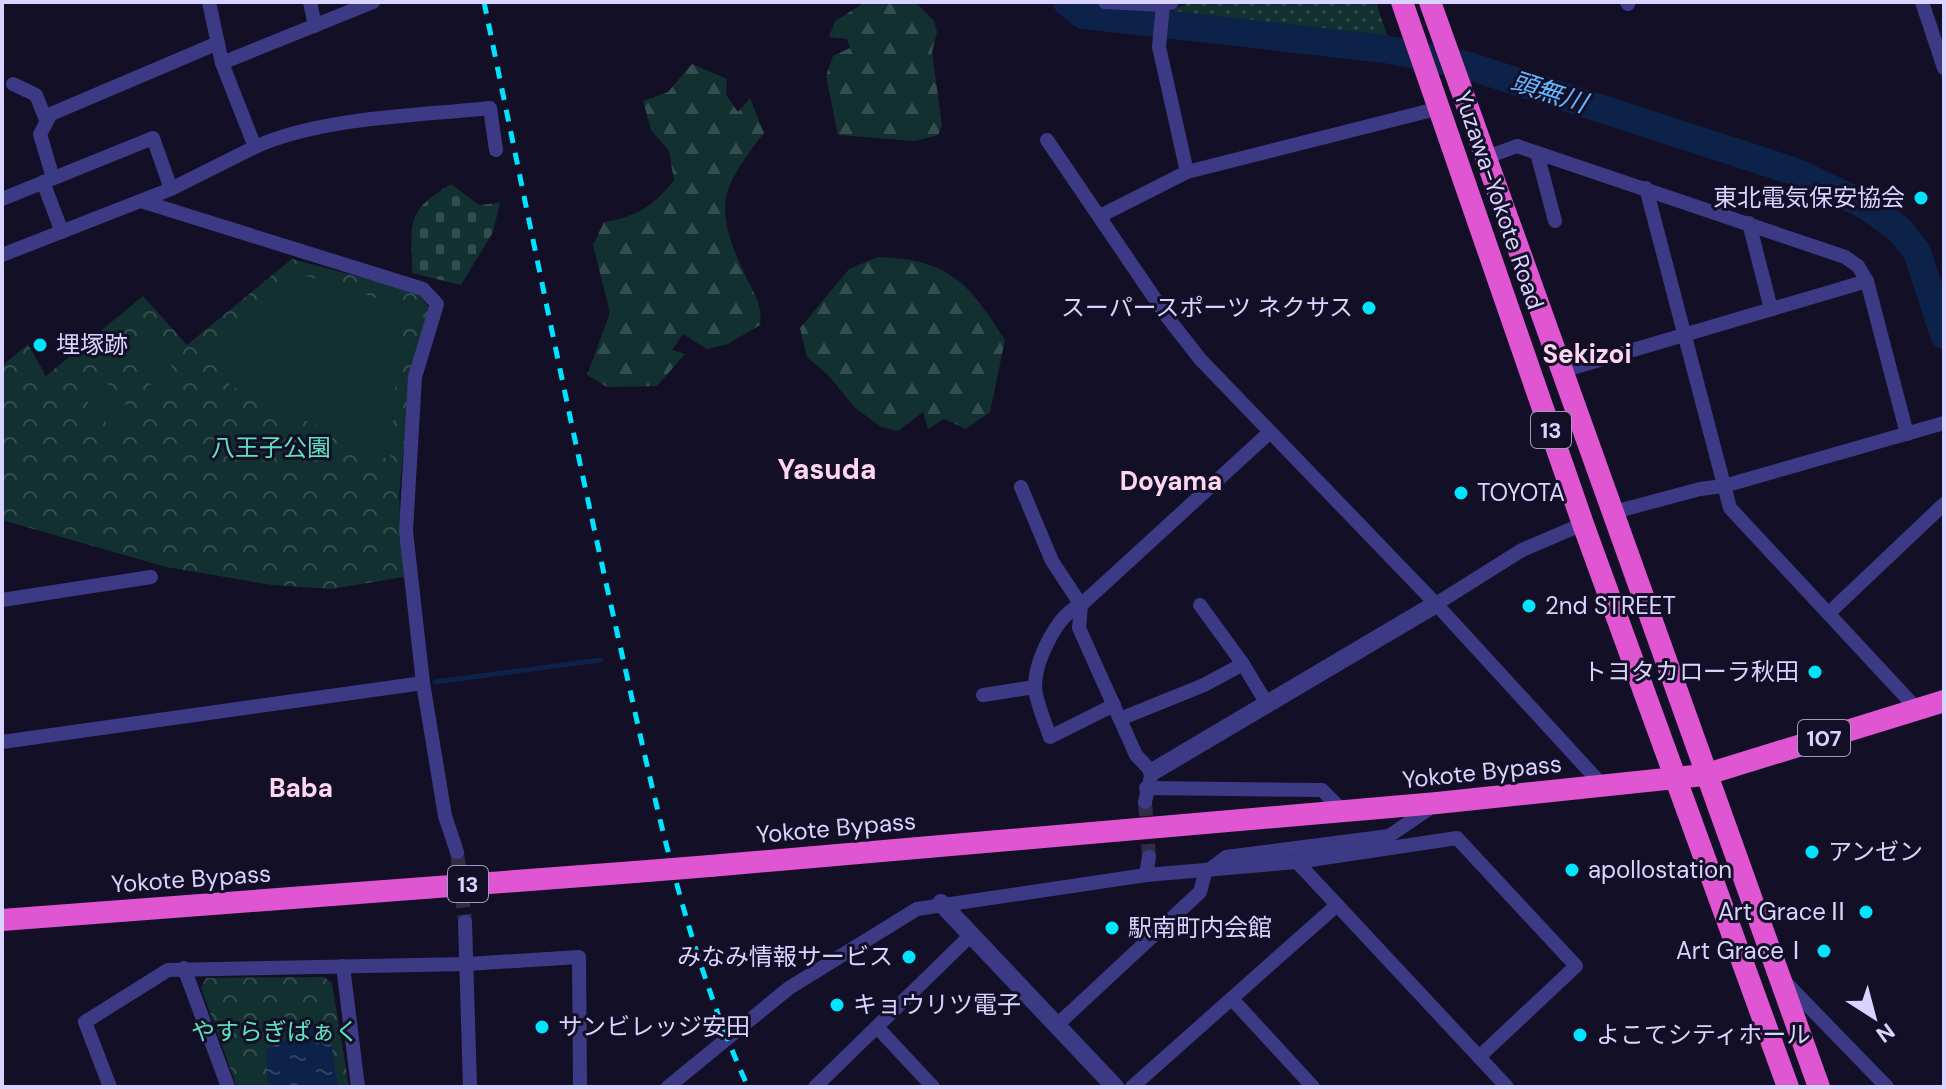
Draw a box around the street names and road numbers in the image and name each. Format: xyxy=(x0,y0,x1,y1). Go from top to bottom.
street label: Yuzawa-Yokote Road xyxy=(1447,86,1551,313)
road number: 13 xyxy=(1531,412,1571,448)
road number: 107 xyxy=(1798,720,1850,756)
street label: Yokote Bypass xyxy=(1401,748,1563,795)
street label: Yokote Bypass xyxy=(755,805,917,850)
street label: Yokote Bypass xyxy=(110,857,272,900)
road number: 13 xyxy=(448,866,488,902)

